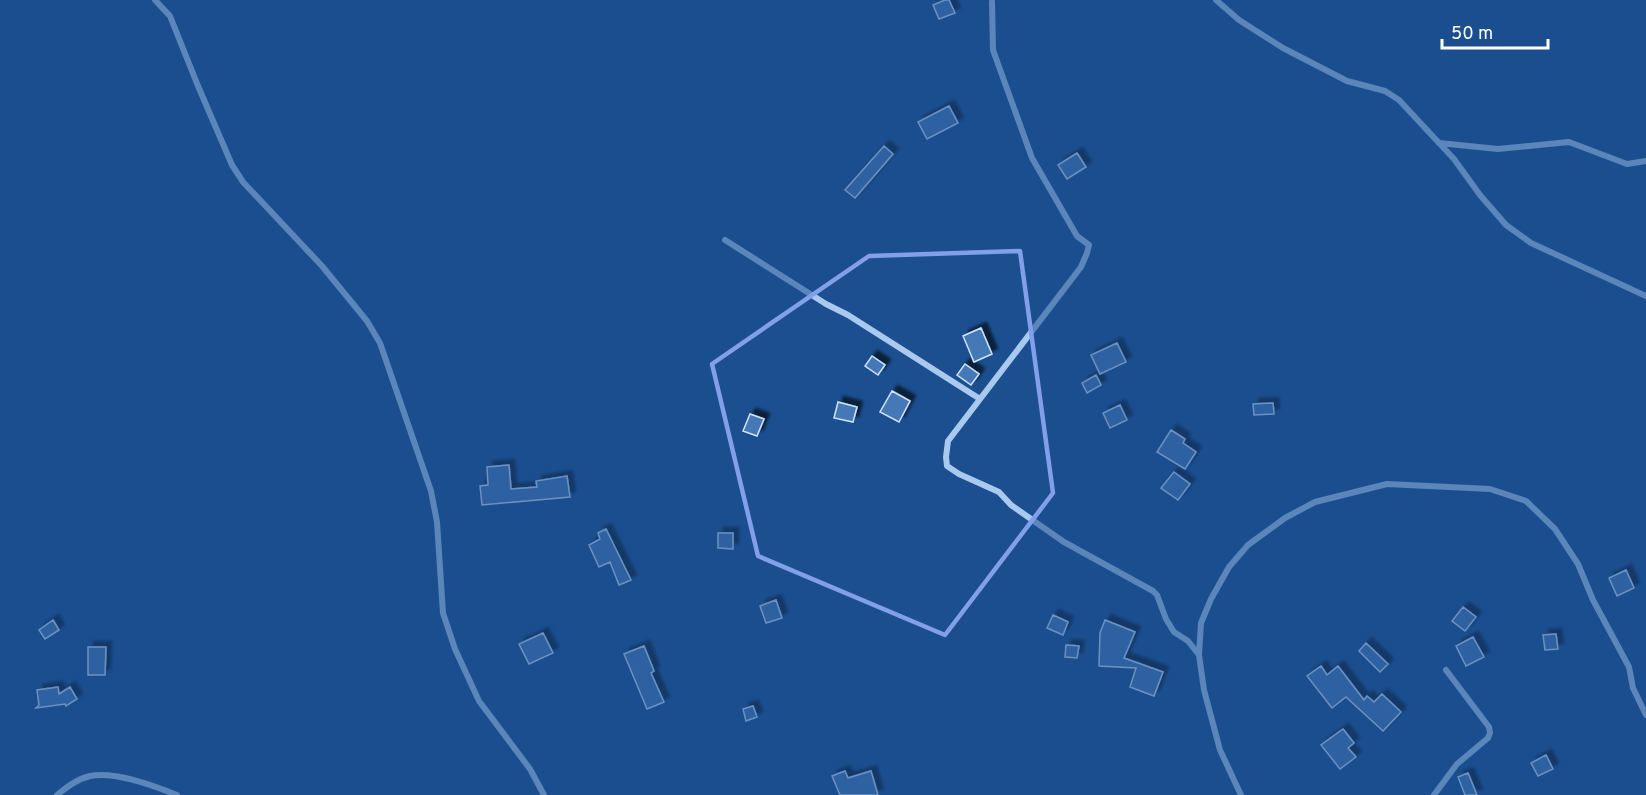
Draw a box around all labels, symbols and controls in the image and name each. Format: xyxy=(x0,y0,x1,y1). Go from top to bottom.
scale bar xyxy=(1442,12,1548,50)
text: 50 m xyxy=(1451,23,1493,46)

